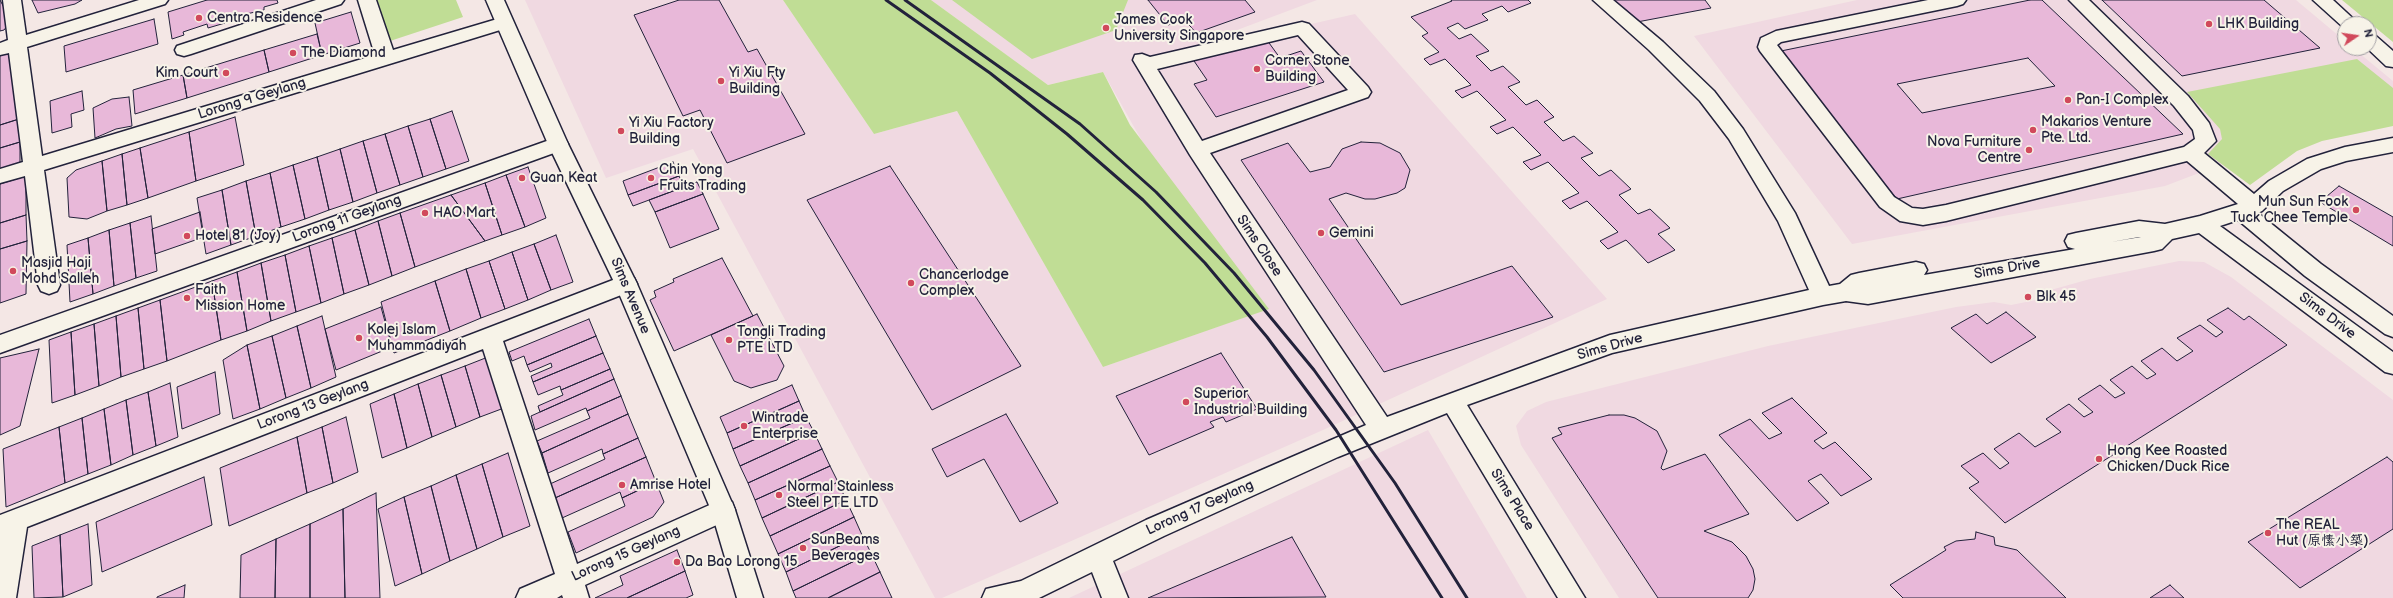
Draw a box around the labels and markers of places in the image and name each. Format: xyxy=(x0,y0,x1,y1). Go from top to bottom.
place label: Centra Residence xyxy=(207,10,322,26)
place label: James Cook University Singapore xyxy=(1114,12,1244,44)
marker: Centra Residence xyxy=(194,13,204,23)
place label: LHK Building xyxy=(2217,16,2299,32)
marker: LHK Building xyxy=(2204,19,2214,29)
marker: James Cook University Singapore xyxy=(1101,23,1111,33)
place label: The Diamond xyxy=(301,45,386,61)
marker: The Diamond xyxy=(288,48,298,58)
place label: Corner Stone Building xyxy=(1265,53,1349,86)
marker: Corner Stone Building xyxy=(1252,64,1262,74)
place label: Kim Court xyxy=(155,65,218,81)
place label: Yi Xiu Fty Building xyxy=(729,65,785,98)
marker: Kim Court xyxy=(221,68,231,78)
marker: Yi Xiu Fty Building xyxy=(716,76,726,86)
place label: Pan-I Complex xyxy=(2076,92,2169,108)
marker: Pan-I Complex xyxy=(2063,95,2073,105)
place label: Makarios Venture Pte. Ltd. xyxy=(2041,114,2151,146)
place label: Yi Xiu Factory Building xyxy=(629,115,714,148)
marker: Makarios Venture Pte. Ltd. xyxy=(2028,125,2038,135)
marker: Yi Xiu Factory Building xyxy=(616,126,626,136)
place label: Nova Furniture Centre xyxy=(1927,134,2021,166)
marker: Nova Furniture Centre xyxy=(2024,145,2034,155)
place label: Chin Yong Fruits Trading xyxy=(659,162,746,194)
place label: Guan Keat xyxy=(530,170,597,186)
marker: Guan Keat xyxy=(517,173,527,183)
marker: Chin Yong Fruits Trading xyxy=(646,173,656,183)
place label: Mun Sun Fook Tuck Chee Temple xyxy=(2230,194,2348,226)
place label: HAO Mart xyxy=(433,205,495,221)
marker: Mun Sun Fook Tuck Chee Temple xyxy=(2351,205,2361,215)
marker: HAO Mart xyxy=(420,208,430,218)
place label: Gemini xyxy=(1329,225,1374,241)
place label: Hotel 81 (Joy) xyxy=(195,228,281,244)
marker: Gemini xyxy=(1316,228,1326,238)
marker: Hotel 81 (Joy) xyxy=(182,231,192,241)
place label: Masjid Haji Mohd Salleh xyxy=(21,255,99,288)
marker: Masjid Haji Mohd Salleh xyxy=(8,266,18,276)
place label: Chancerlodge Complex xyxy=(919,267,1009,300)
marker: Chancerlodge Complex xyxy=(906,278,916,288)
place label: Faith Mission Home xyxy=(195,282,285,314)
place label: Blk 45 xyxy=(2036,289,2076,305)
marker: Blk 45 xyxy=(2023,292,2033,302)
marker: Faith Mission Home xyxy=(182,293,192,303)
place label: Kolej Islam Muhammadiyah xyxy=(367,322,467,354)
place label: Tongli Trading PTE LTD xyxy=(737,324,826,356)
marker: Kolej Islam Muhammadiyah xyxy=(354,333,364,343)
marker: Tongli Trading PTE LTD xyxy=(724,335,734,345)
place label: Superior Industrial Building xyxy=(1194,386,1307,418)
marker: Superior Industrial Building xyxy=(1181,397,1191,407)
place label: Wintrade Enterprise xyxy=(752,410,818,442)
marker: Wintrade Enterprise xyxy=(739,421,749,431)
place label: Hong Kee Roasted Chicken/Duck Rice xyxy=(2107,443,2230,476)
marker: Hong Kee Roasted Chicken/Duck Rice xyxy=(2094,454,2104,464)
place label: Amrise Hotel xyxy=(630,477,711,493)
place label: Normal Stainless Steel PTE LTD xyxy=(787,479,894,512)
marker: Amrise Hotel xyxy=(617,480,627,490)
marker: Normal Stainless Steel PTE LTD xyxy=(774,490,784,500)
place label: The REAL Hut (原愫小築) xyxy=(2276,517,2368,550)
marker: The REAL Hut (原愫小築) xyxy=(2263,528,2273,538)
place label: SunBeams Beverages xyxy=(811,532,880,564)
marker: SunBeams Beverages xyxy=(798,543,808,553)
place label: Da Bao Lorong 15 xyxy=(685,554,797,570)
marker: Da Bao Lorong 15 xyxy=(672,557,682,567)

